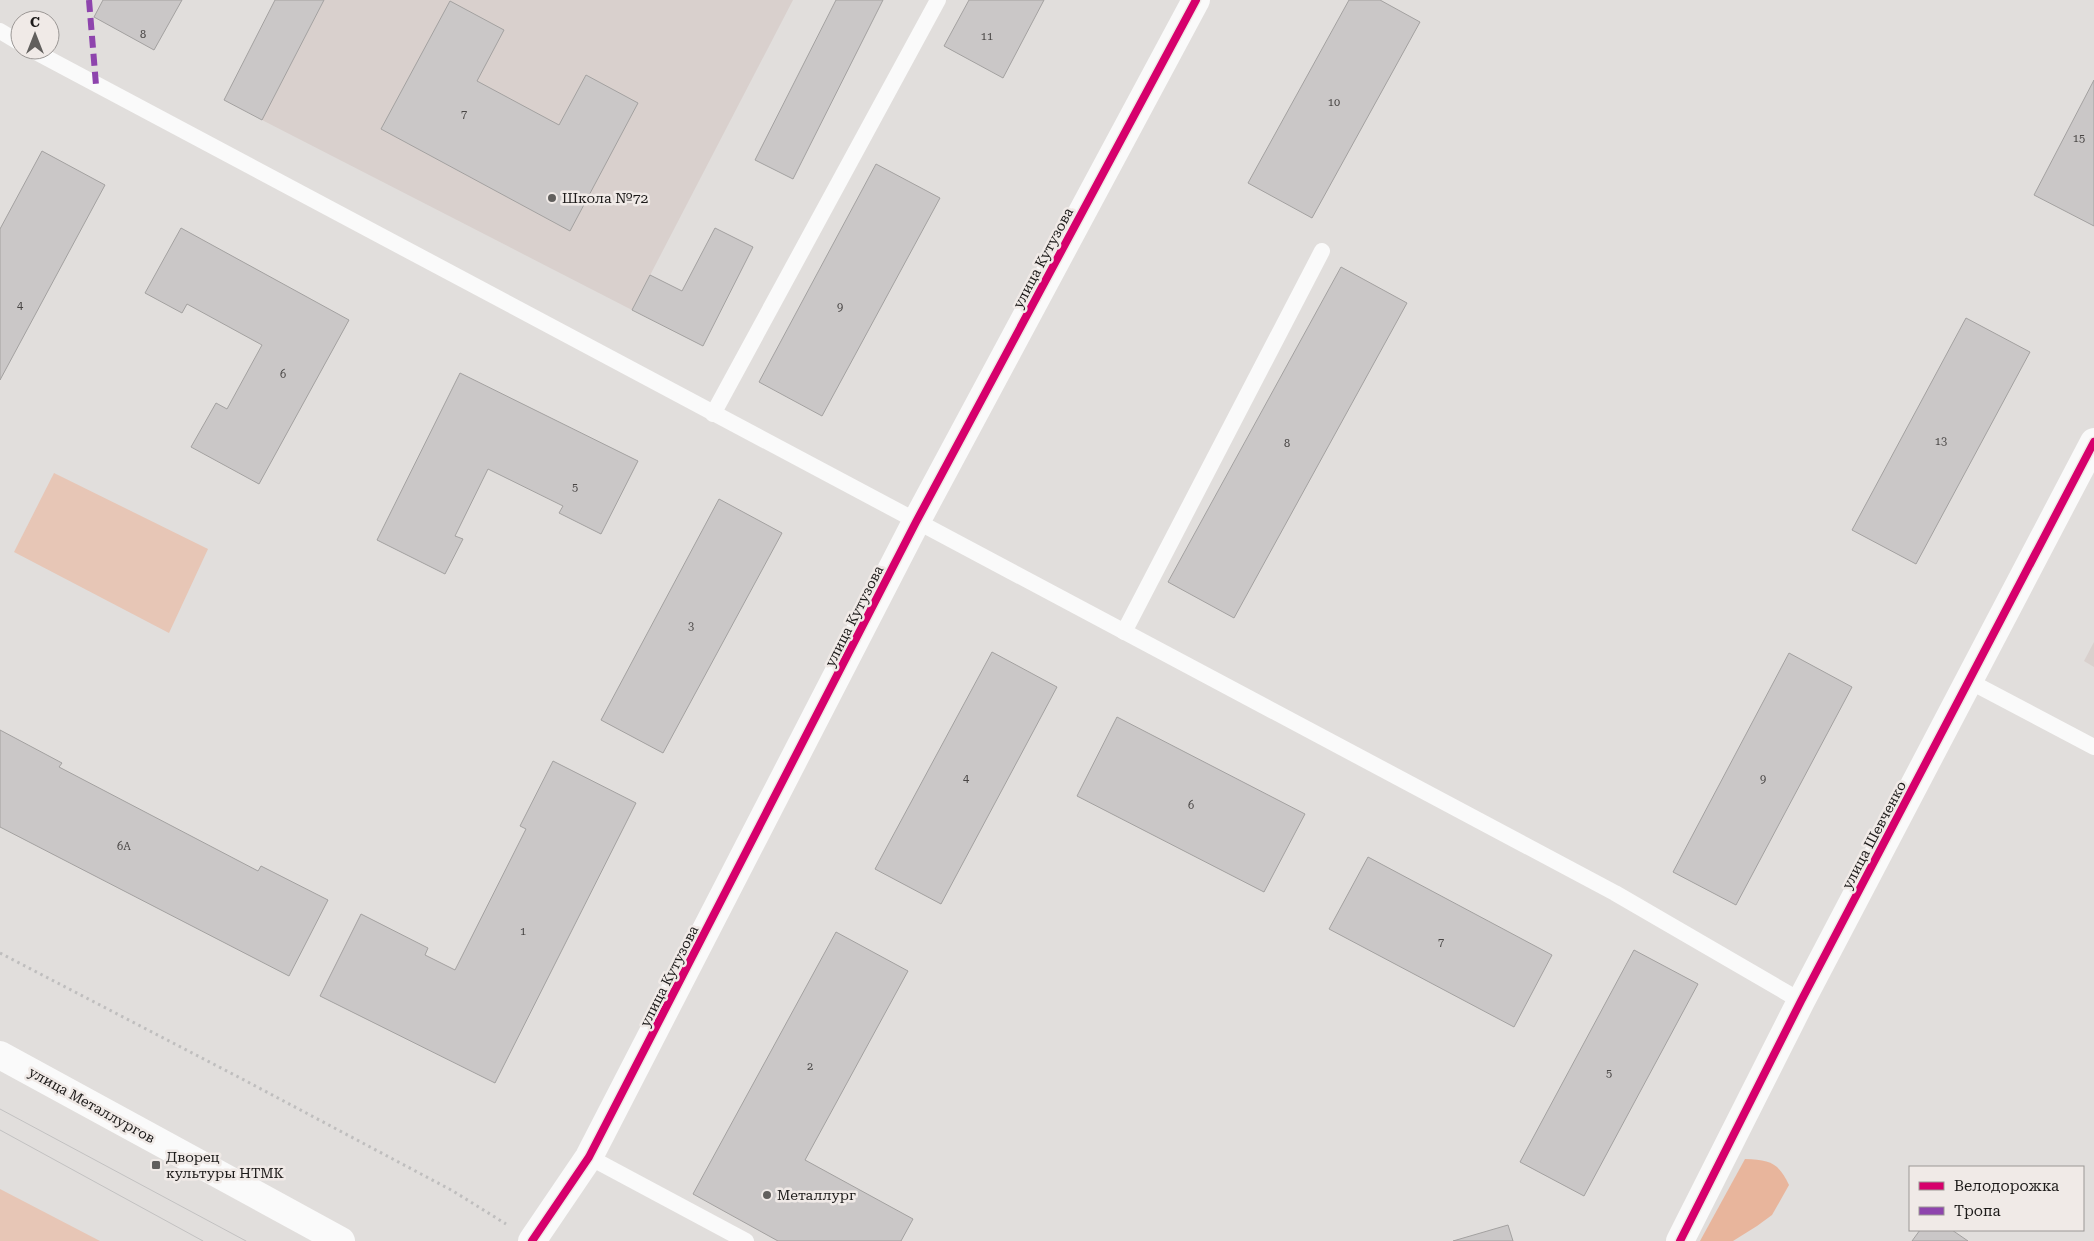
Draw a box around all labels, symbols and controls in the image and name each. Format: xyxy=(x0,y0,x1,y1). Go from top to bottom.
north arrow xyxy=(10,10,60,60)
text: С xyxy=(30,14,40,30)
house number: 8 xyxy=(140,28,146,41)
house number: 11 xyxy=(981,30,993,43)
house number: 10 xyxy=(1328,96,1340,109)
house number: 7 xyxy=(461,108,467,121)
house number: 15 xyxy=(2073,132,2085,145)
place label: Школа №72 xyxy=(562,190,649,206)
marker: Школа №72 xyxy=(546,192,558,204)
street label: улица Кутузова xyxy=(1010,205,1076,311)
house number: 4 xyxy=(17,299,24,312)
house number: 9 xyxy=(837,301,843,314)
house number: 6 xyxy=(280,368,286,381)
house number: 13 xyxy=(1935,435,1947,448)
house number: 8 xyxy=(1284,437,1290,450)
house number: 5 xyxy=(572,481,578,494)
street label: улица Кутузова xyxy=(822,562,887,669)
house number: 3 xyxy=(688,620,694,633)
house number: 4 xyxy=(963,772,970,785)
house number: 9 xyxy=(1760,773,1766,786)
street label: улица Шевченко xyxy=(1839,778,1909,892)
house number: 6 xyxy=(1188,799,1194,812)
house number: 6А xyxy=(117,840,131,853)
street label: улица Кутузова xyxy=(637,922,702,1029)
house number: 1 xyxy=(520,925,526,938)
house number: 7 xyxy=(1438,936,1444,949)
house number: 2 xyxy=(807,1060,813,1073)
street label: улица Металлургов xyxy=(26,1064,158,1146)
house number: 5 xyxy=(1606,1067,1612,1080)
place label: Дворец культуры НТМК xyxy=(166,1149,284,1181)
marker: Дворец культуры НТМК xyxy=(150,1159,162,1171)
legend xyxy=(1909,1166,2084,1231)
text: Велодорожка xyxy=(1954,1177,2059,1195)
place label: Металлург xyxy=(777,1187,856,1203)
marker: Металлург xyxy=(761,1189,773,1201)
text: Тропа xyxy=(1954,1202,2001,1220)

